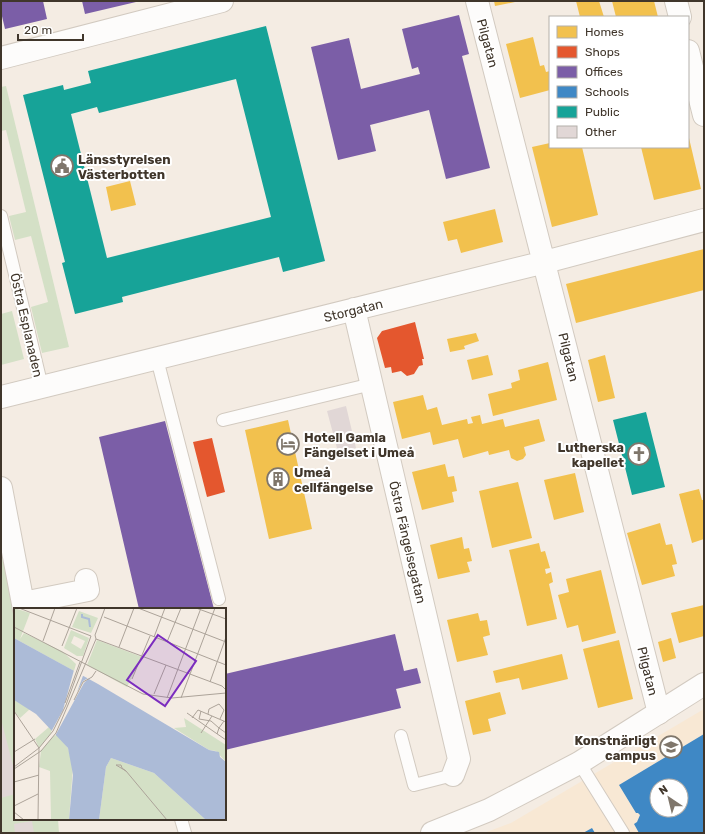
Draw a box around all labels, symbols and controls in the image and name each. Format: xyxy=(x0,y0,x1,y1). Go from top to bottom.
scale bar xyxy=(18,16,83,42)
legend xyxy=(549,16,689,148)
street label: Pilgatan xyxy=(473,17,501,69)
text: 20 m xyxy=(24,23,52,37)
text: Homes xyxy=(585,25,624,39)
text: Shops xyxy=(585,45,620,59)
text: Offices xyxy=(585,65,623,79)
text: Schools xyxy=(585,85,629,99)
text: Public xyxy=(585,105,620,119)
text: Other xyxy=(585,125,617,139)
place label: Länsstyrelsen Västerbotten xyxy=(78,152,171,182)
public building icon: Länsstyrelsen Västerbotten xyxy=(49,153,75,179)
street label: Östra Esplanaden xyxy=(7,272,46,379)
street label: Storgatan xyxy=(322,296,385,326)
street label: Pilgatan xyxy=(554,331,582,383)
place label: Hotell Gamla Fängelset i Umeå xyxy=(304,430,414,460)
hotel icon: Hotell Gamla Fängelset i Umeå xyxy=(275,431,301,457)
place label: Lutherska kapellet xyxy=(558,440,624,470)
church icon: Lutherska kapellet xyxy=(626,441,652,467)
place label: Umeå cellfängelse xyxy=(294,465,373,495)
building icon: Umeå cellfängelse xyxy=(265,466,291,492)
street label: Östra Fängelsegatan xyxy=(385,479,429,605)
inset map xyxy=(14,608,226,820)
street label: Pilgatan xyxy=(633,645,661,697)
place label: Konstnärligt campus xyxy=(575,733,656,763)
school or university icon: Konstnärligt campus xyxy=(658,734,684,760)
north arrow xyxy=(649,778,689,818)
text: N xyxy=(657,783,671,798)

